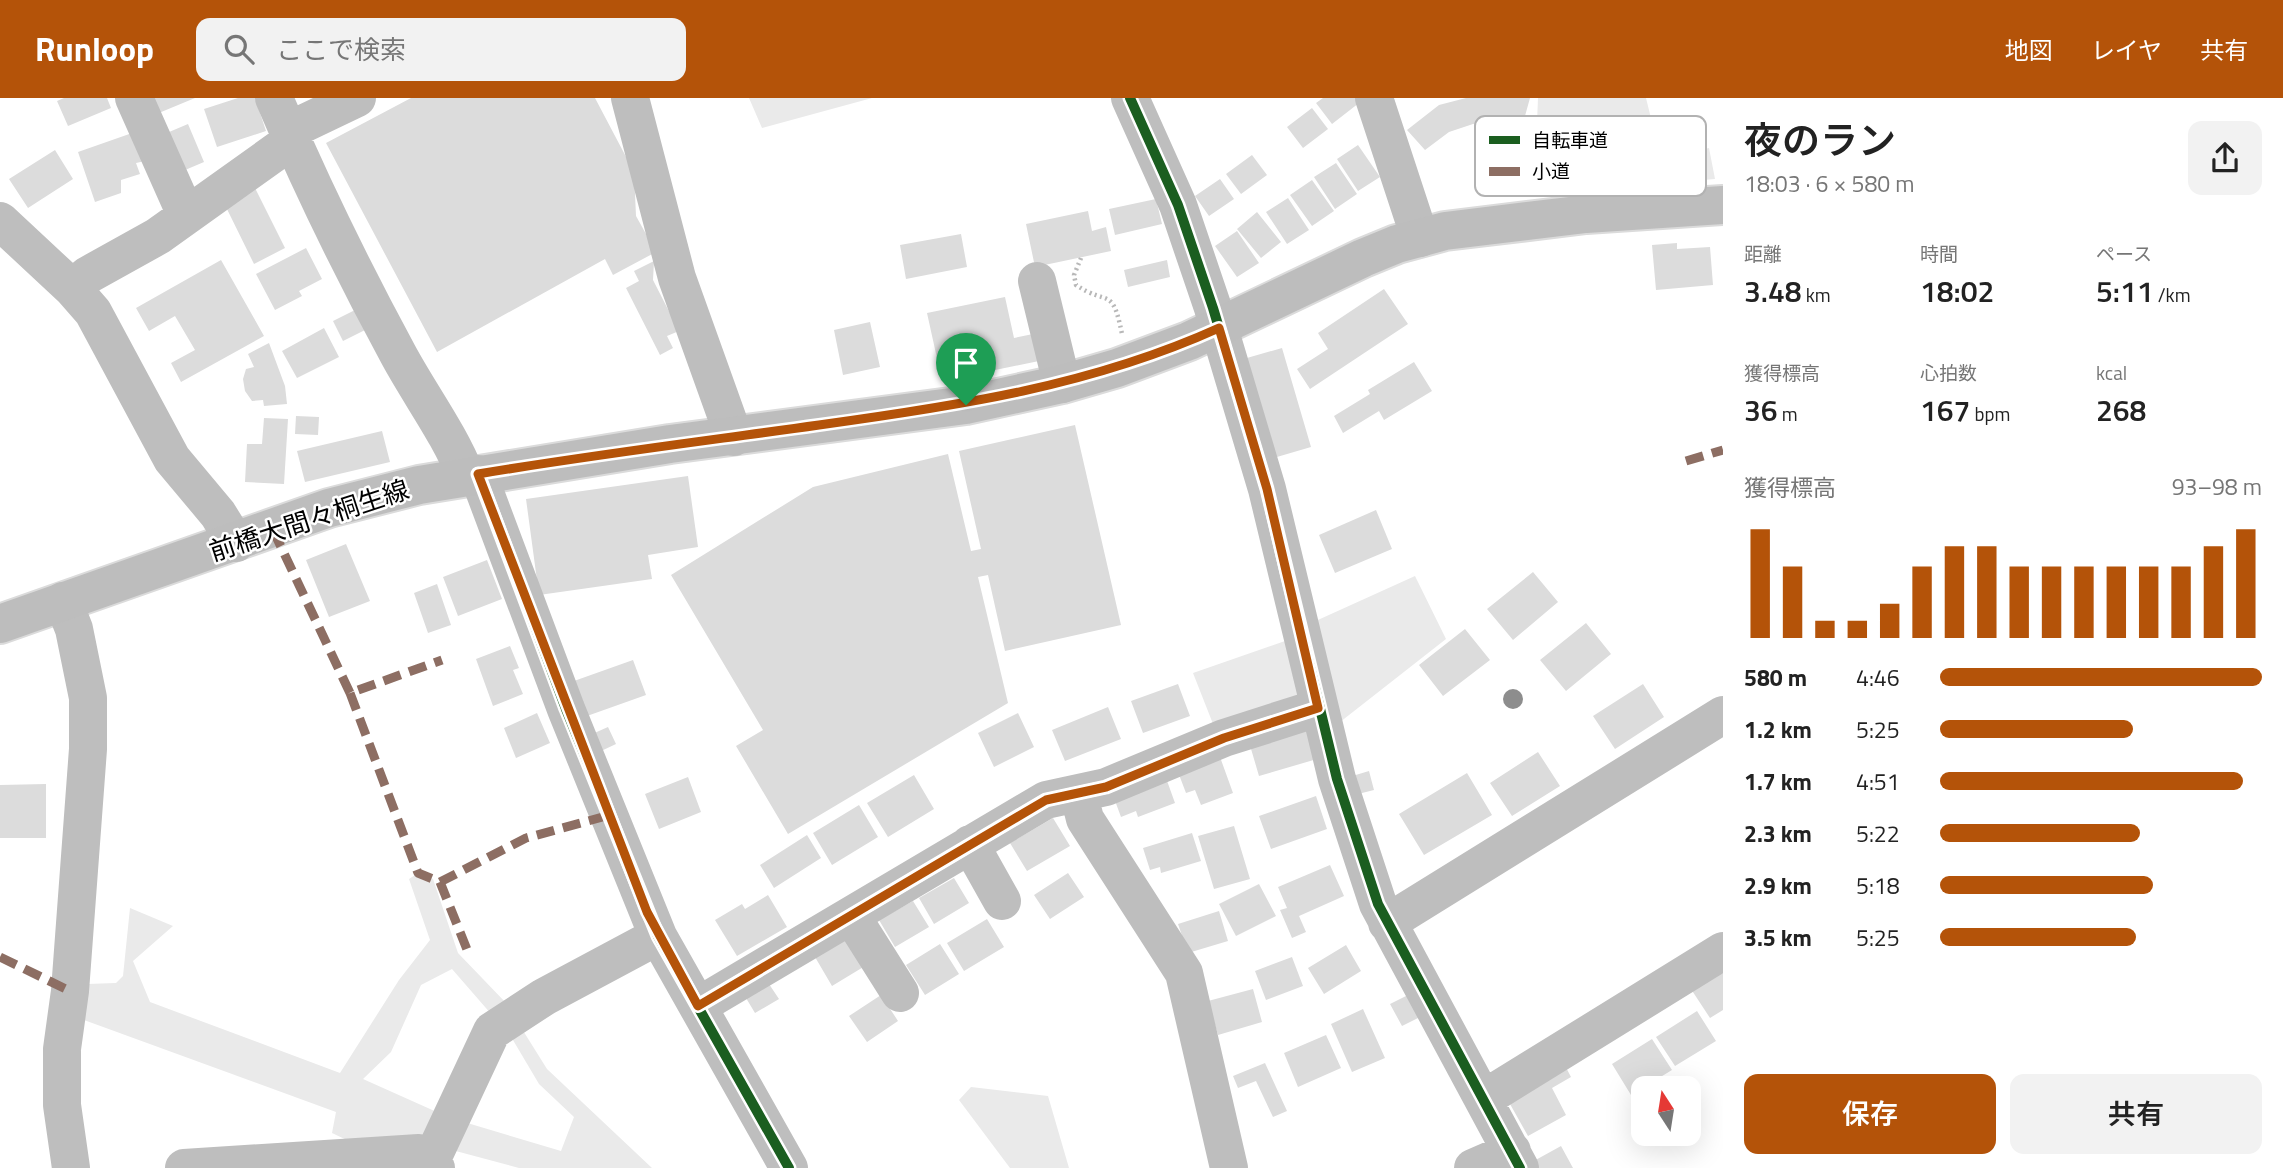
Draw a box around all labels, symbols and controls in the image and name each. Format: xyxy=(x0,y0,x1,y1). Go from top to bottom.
search box xyxy=(196,18,686,81)
text: Runloop xyxy=(35,24,154,74)
icon: search xyxy=(220,30,258,68)
text: ここで検索 xyxy=(276,30,406,69)
text: 地図 xyxy=(2005,32,2053,68)
text: レイヤ xyxy=(2091,32,2162,68)
text: 共有 xyxy=(2200,32,2248,68)
text: 夜のラン xyxy=(1744,111,1896,169)
legend xyxy=(1475,116,1706,196)
button: share xyxy=(2188,121,2262,195)
text: 自転車道 xyxy=(1532,125,1608,154)
text: 小道 xyxy=(1532,156,1570,185)
text: 18:03 · 6 × 580 m xyxy=(1744,166,1914,201)
text: 距離 xyxy=(1744,239,1782,268)
text: 時間 xyxy=(1920,239,1958,268)
text: ペース xyxy=(2096,239,2152,268)
text: 3.48 xyxy=(1744,268,1802,314)
text: 18:02 xyxy=(1920,268,1994,314)
text: 5:11 xyxy=(2096,268,2154,314)
text: km xyxy=(1802,280,1831,309)
text: /km xyxy=(2154,280,2191,309)
pin xyxy=(936,333,996,405)
icon: arrive xyxy=(947,344,985,382)
text: 獲得標高 xyxy=(1744,358,1820,387)
text: 心拍数 xyxy=(1920,358,1977,387)
text: kcal xyxy=(2096,358,2127,387)
text: 36 xyxy=(1744,387,1778,433)
text: 167 xyxy=(1920,387,1970,433)
text: 268 xyxy=(2096,387,2146,433)
text: m xyxy=(1778,399,1798,428)
text: bpm xyxy=(1970,399,2010,428)
street label: 前橋大間々桐生線 xyxy=(204,469,414,571)
text: 93–98 m xyxy=(2172,469,2262,504)
text: 獲得標高 xyxy=(1744,470,1836,505)
text: 580 m xyxy=(1744,660,1807,695)
text: 4:46 xyxy=(1856,660,1900,695)
text: 1.2 km xyxy=(1744,712,1812,747)
text: 5:25 xyxy=(1856,712,1900,747)
text: 1.7 km xyxy=(1744,764,1812,799)
text: 4:51 xyxy=(1856,764,1900,799)
text: 2.3 km xyxy=(1744,816,1812,851)
text: 5:22 xyxy=(1856,816,1900,851)
text: 2.9 km xyxy=(1744,868,1812,903)
text: 5:18 xyxy=(1856,868,1900,903)
text: 3.5 km xyxy=(1744,920,1812,955)
text: 5:25 xyxy=(1856,920,1900,955)
button: 保存 xyxy=(1744,1074,1996,1154)
button: 共有 xyxy=(2010,1074,2262,1154)
north arrow xyxy=(1631,1076,1701,1146)
map controls xyxy=(1631,1076,1701,1146)

